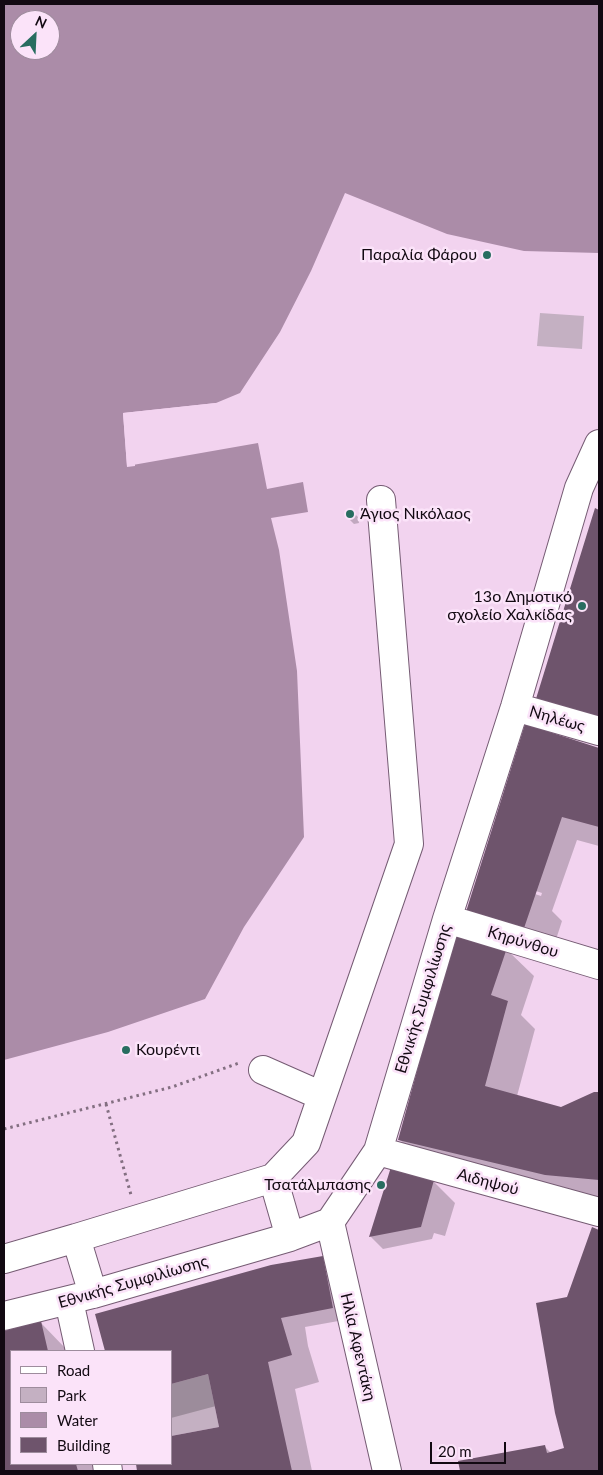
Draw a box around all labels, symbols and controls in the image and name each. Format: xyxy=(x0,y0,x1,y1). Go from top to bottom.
north arrow xyxy=(10,10,60,60)
text: N xyxy=(33,12,50,32)
place label: Παραλία Φάρου xyxy=(361,245,477,265)
marker: Παραλία Φάρου xyxy=(481,249,493,261)
place label: Άγιος Νικόλαος xyxy=(360,504,471,524)
marker: Άγιος Νικόλαος xyxy=(344,508,356,520)
place label: 13ο Δημοτικό σχολείο Χαλκίδας xyxy=(447,587,572,625)
marker: 13ο Δημοτικό σχολείο Χαλκίδας xyxy=(576,600,588,612)
street label: Νηλέως xyxy=(527,702,587,736)
street label: Εθνικής Συμφιλίωσης xyxy=(391,922,455,1076)
street label: Κηρύνθου xyxy=(485,922,561,962)
place label: Κουρέντι xyxy=(136,1040,200,1060)
marker: Κουρέντι xyxy=(120,1044,132,1056)
street label: Αιδηψού xyxy=(455,1165,521,1199)
place label: Τσατάλμπασης xyxy=(264,1175,371,1195)
marker: Τσατάλμπασης xyxy=(375,1179,387,1191)
street label: Εθνικής Συμφιλίωσης xyxy=(56,1251,210,1313)
street label: Ηλία Αφεντάκη xyxy=(336,1291,380,1403)
legend xyxy=(10,1350,172,1465)
text: Road xyxy=(57,1361,90,1379)
text: Park xyxy=(57,1386,86,1404)
text: Water xyxy=(57,1411,98,1429)
scale bar xyxy=(433,1432,509,1464)
text: Building xyxy=(57,1436,110,1454)
text: 20 m xyxy=(438,1442,472,1460)

